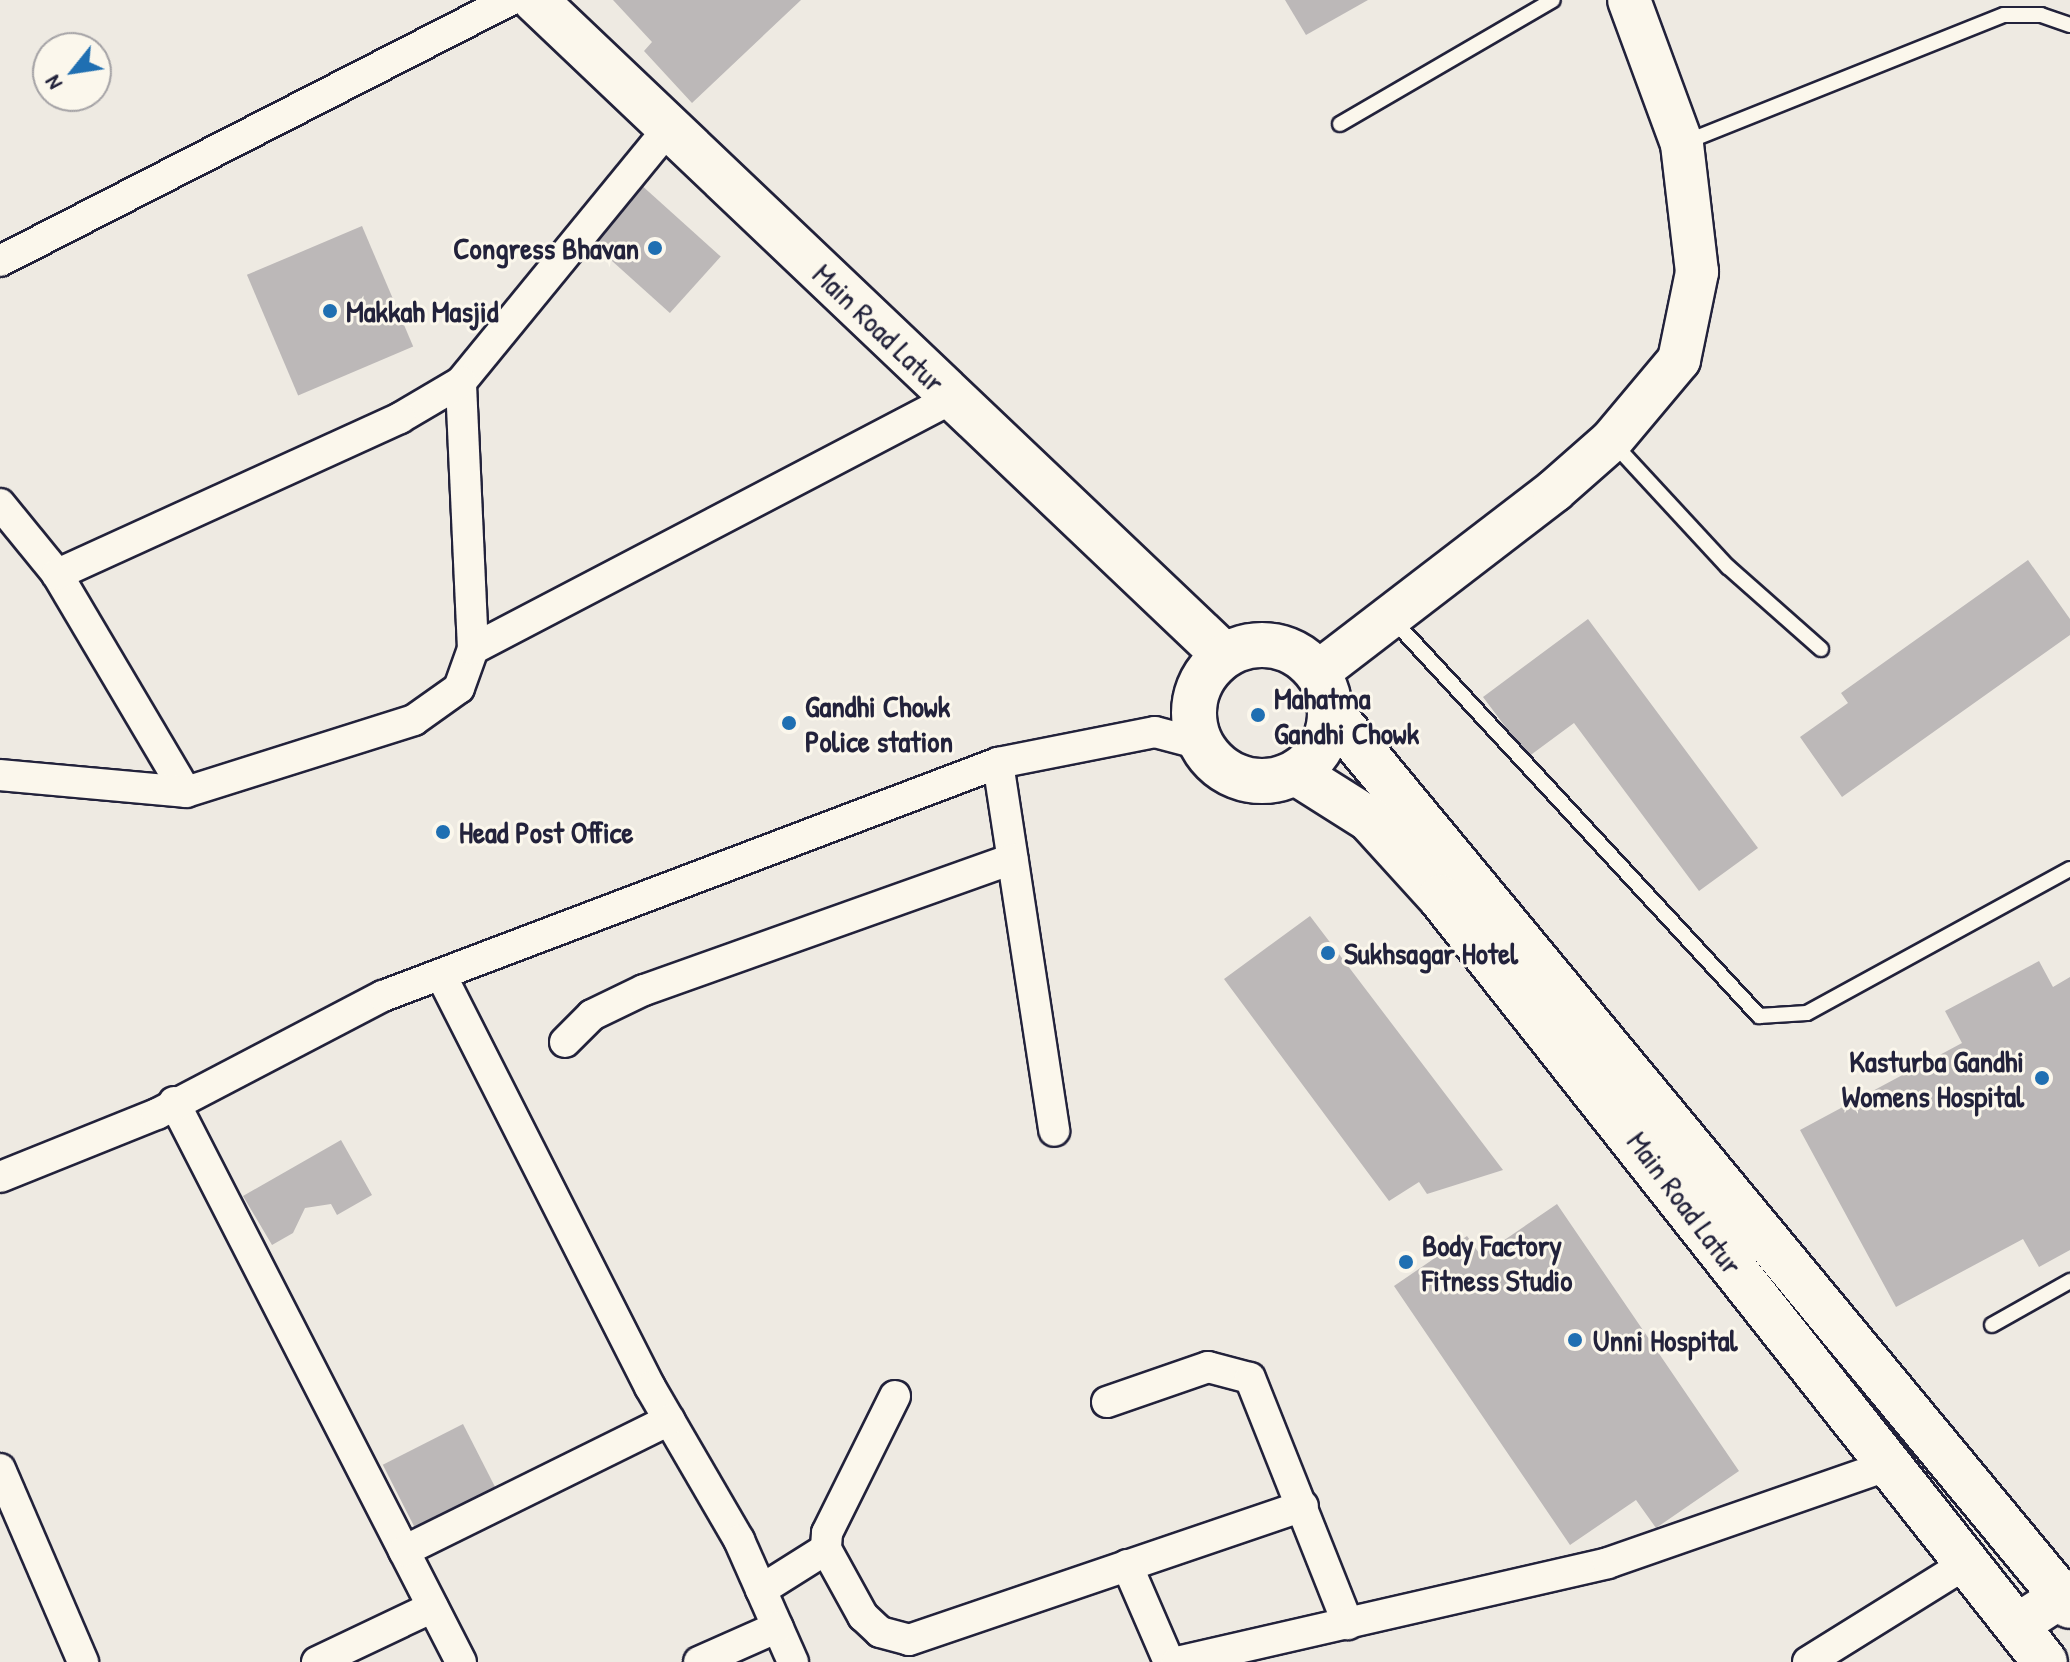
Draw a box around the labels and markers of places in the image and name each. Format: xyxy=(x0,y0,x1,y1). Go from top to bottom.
place label: Congress Bhavan xyxy=(453,230,639,266)
marker: Congress Bhavan xyxy=(646,239,664,257)
place label: Makkah Masjid xyxy=(346,293,498,329)
marker: Makkah Masjid xyxy=(321,302,339,320)
place label: Mahatma Gandhi Chowk xyxy=(1274,680,1419,750)
place label: Gandhi Chowk Police station xyxy=(805,688,953,758)
marker: Mahatma Gandhi Chowk xyxy=(1249,706,1267,724)
marker: Gandhi Chowk Police station xyxy=(780,714,798,732)
place label: Head Post Office xyxy=(459,814,633,850)
marker: Head Post Office xyxy=(434,823,452,841)
place label: Sukhsagar Hotel xyxy=(1344,935,1518,971)
marker: Sukhsagar Hotel xyxy=(1319,944,1337,962)
place label: Kasturba Gandhi Womens Hospital xyxy=(1842,1043,2024,1114)
marker: Kasturba Gandhi Womens Hospital xyxy=(2031,1067,2053,1089)
place label: Body Factory Fitness Studio xyxy=(1422,1227,1572,1298)
marker: Body Factory Fitness Studio xyxy=(1397,1253,1415,1271)
place label: Unni Hospital xyxy=(1593,1322,1738,1358)
marker: Unni Hospital xyxy=(1564,1329,1586,1351)

